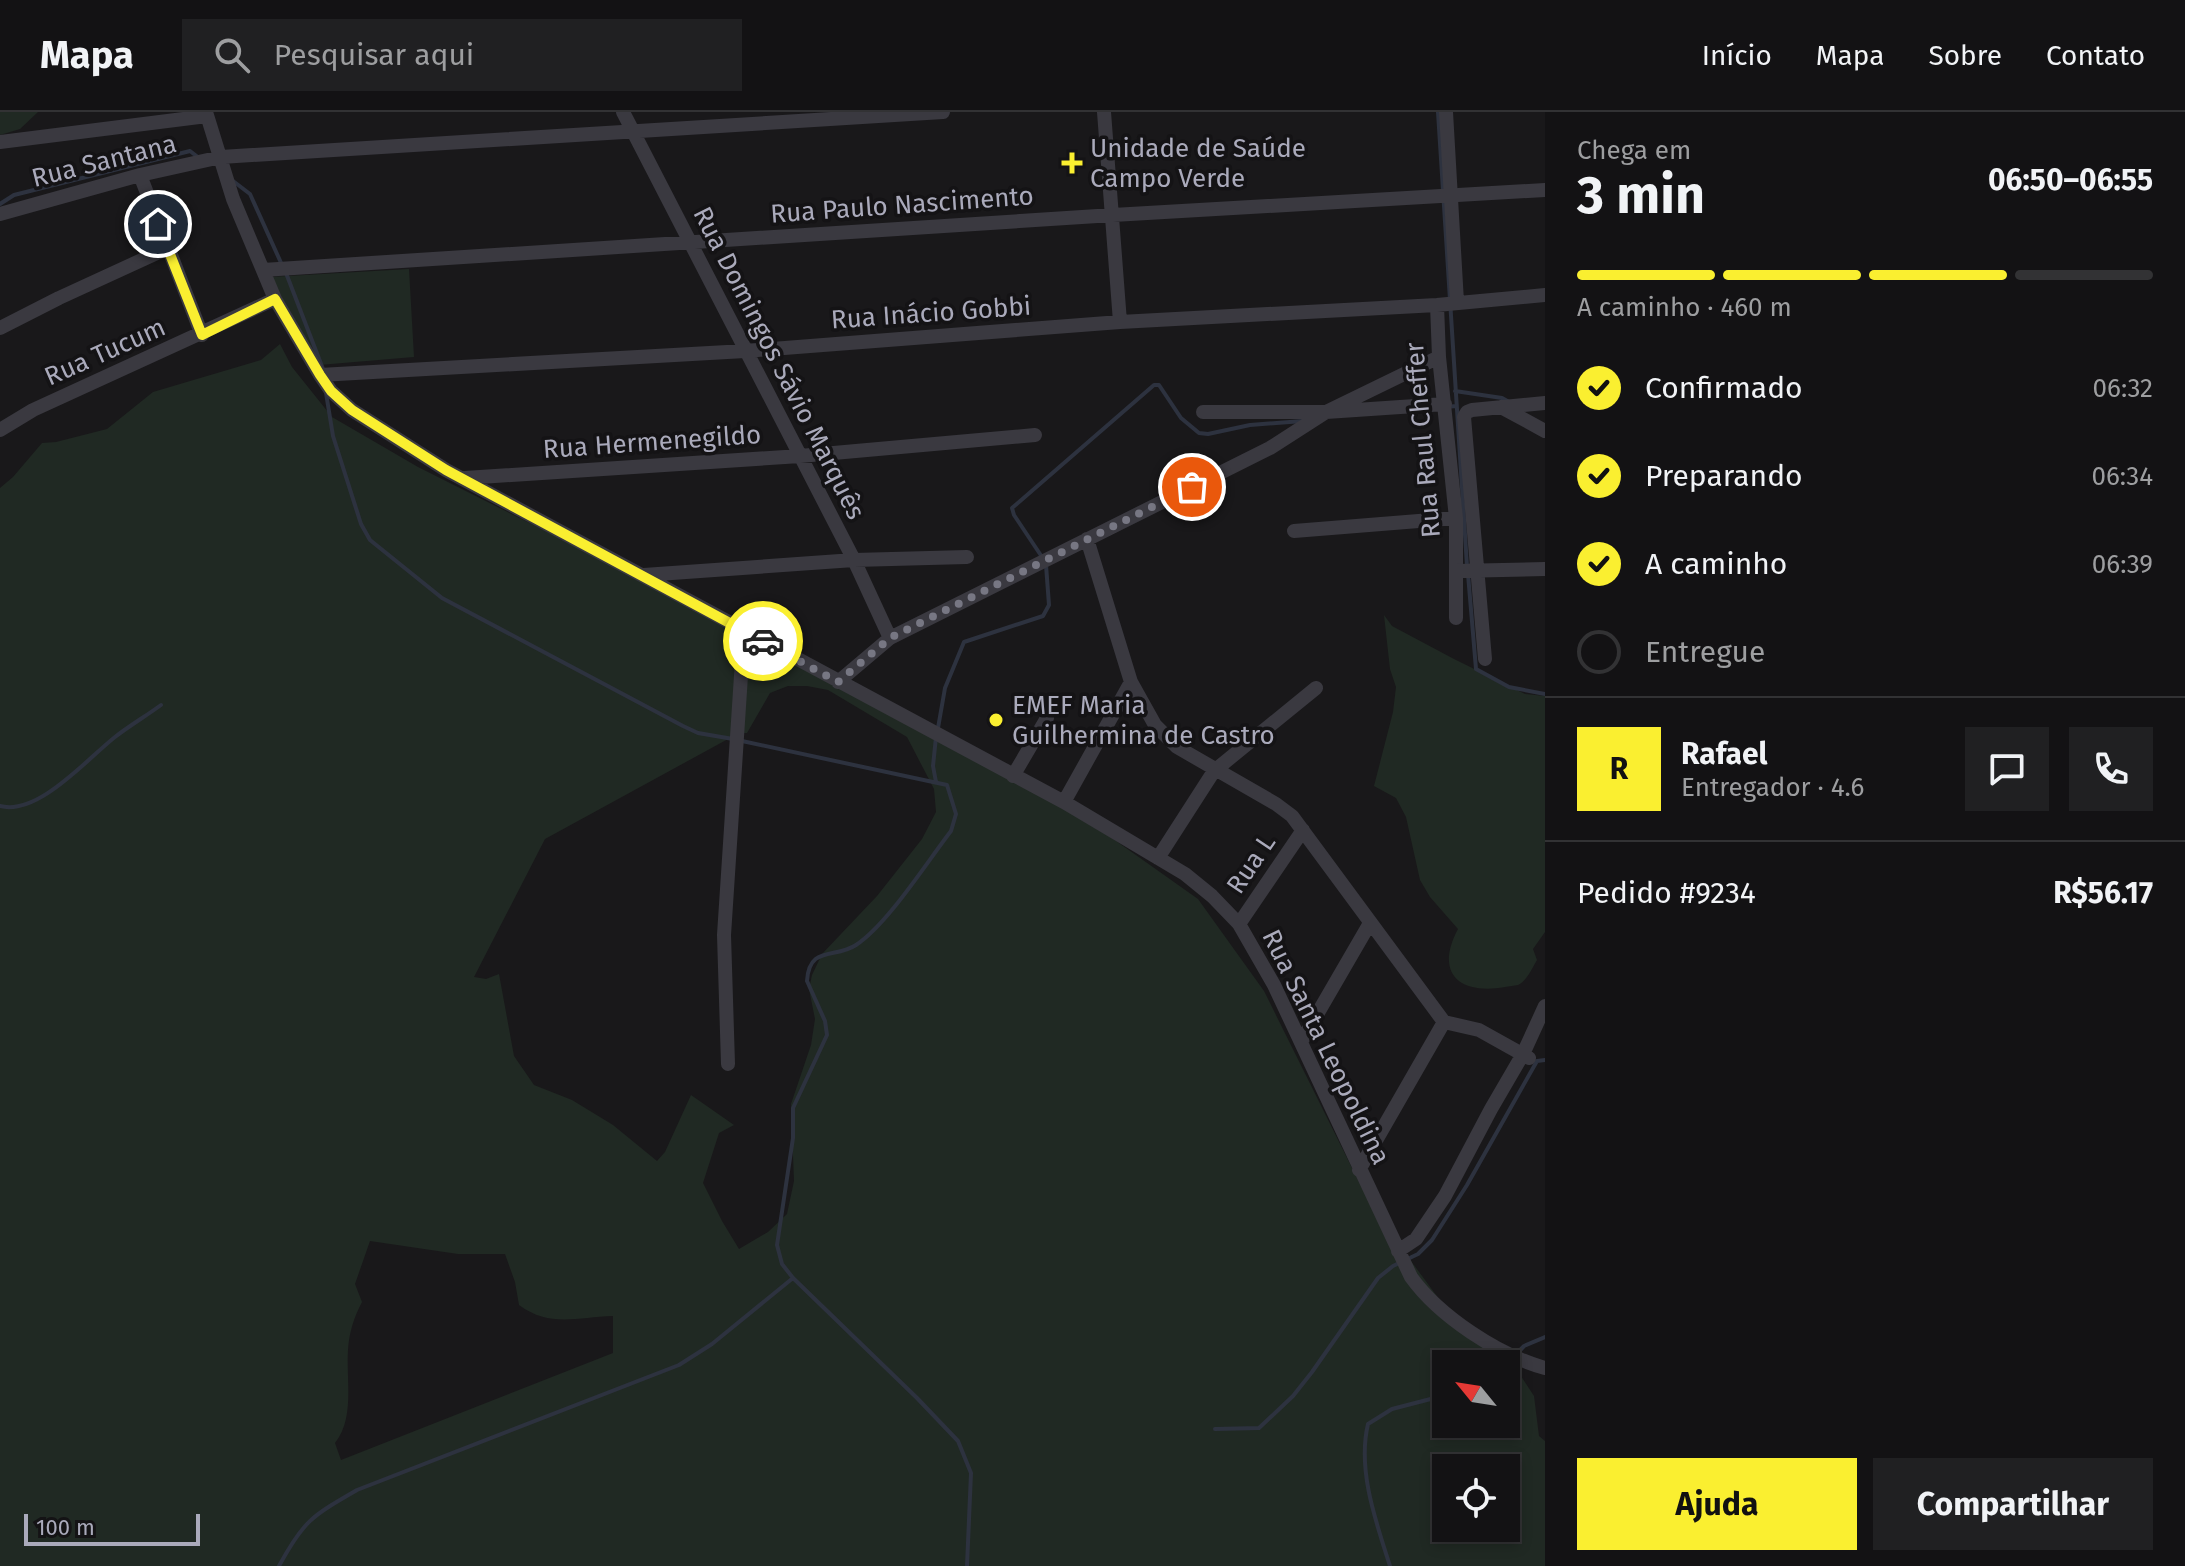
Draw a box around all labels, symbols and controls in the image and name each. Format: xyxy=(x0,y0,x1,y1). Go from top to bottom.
search box xyxy=(182,19,742,91)
text: Mapa xyxy=(40,32,134,78)
icon: search xyxy=(210,33,254,77)
text: Pesquisar aqui xyxy=(274,37,474,73)
text: Início xyxy=(1702,39,1772,72)
text: Mapa xyxy=(1816,39,1884,72)
text: Sobre xyxy=(1928,39,2002,72)
text: Contato xyxy=(2046,39,2145,72)
street label: Rua Santana xyxy=(28,128,180,194)
place label: Unidade de Saúde Campo Verde xyxy=(1090,133,1306,194)
text: Chega em xyxy=(1577,135,1691,166)
marker: Unidade de Saúde Campo Verde xyxy=(1061,152,1083,174)
text: 06:50–06:55 xyxy=(1988,162,2153,198)
text: 3 min xyxy=(1577,164,1705,227)
street label: Rua Paulo Nascimento xyxy=(769,180,1035,230)
pin xyxy=(124,190,192,258)
street label: Rua Domingos Sávio Marquês xyxy=(686,201,872,525)
icon: home xyxy=(136,202,180,246)
street label: Rua Inácio Gobbi xyxy=(830,291,1032,335)
text: A caminho · 460 m xyxy=(1577,292,1792,323)
street label: Rua Tucum xyxy=(40,312,170,392)
street label: Rua Raul Cheffer xyxy=(1399,341,1447,539)
icon: check xyxy=(1577,366,1621,410)
text: Confirmado xyxy=(1645,370,1803,406)
text: 06:32 xyxy=(2093,373,2153,404)
street label: Rua Hermenegildo xyxy=(542,419,762,465)
pin xyxy=(1158,453,1226,521)
icon: check xyxy=(1577,454,1621,498)
text: Preparando xyxy=(1645,458,1803,494)
text: 06:34 xyxy=(2091,461,2153,492)
icon: bag xyxy=(1170,465,1214,509)
icon: check xyxy=(1577,542,1621,586)
text: A caminho xyxy=(1645,546,1787,582)
text: 06:39 xyxy=(2092,549,2153,580)
courier xyxy=(723,601,803,681)
icon: car xyxy=(741,619,785,663)
text: Entregue xyxy=(1645,634,1765,670)
place label: EMEF Maria Guilhermina de Castro xyxy=(1012,690,1275,751)
marker: EMEF Maria Guilhermina de Castro xyxy=(987,711,1005,729)
button: chat xyxy=(1965,727,2049,811)
button: phone xyxy=(2069,727,2153,811)
text: Rafael xyxy=(1681,736,1768,772)
text: R xyxy=(1610,751,1628,787)
text: Entregador · 4.6 xyxy=(1681,772,1864,803)
street label: Rua L xyxy=(1220,828,1282,900)
text: Pedido #9234 xyxy=(1577,875,1756,911)
text: R$56.17 xyxy=(2053,875,2153,911)
street label: Rua Santa Leopoldina xyxy=(1256,924,1396,1170)
north arrow xyxy=(1432,1350,1520,1438)
map controls xyxy=(1432,1350,1520,1542)
button: locate xyxy=(1432,1454,1520,1542)
button: Ajuda xyxy=(1577,1458,1857,1550)
button: Compartilhar xyxy=(1873,1458,2153,1550)
scale bar xyxy=(24,1510,200,1546)
text: 100 m xyxy=(36,1514,95,1541)

